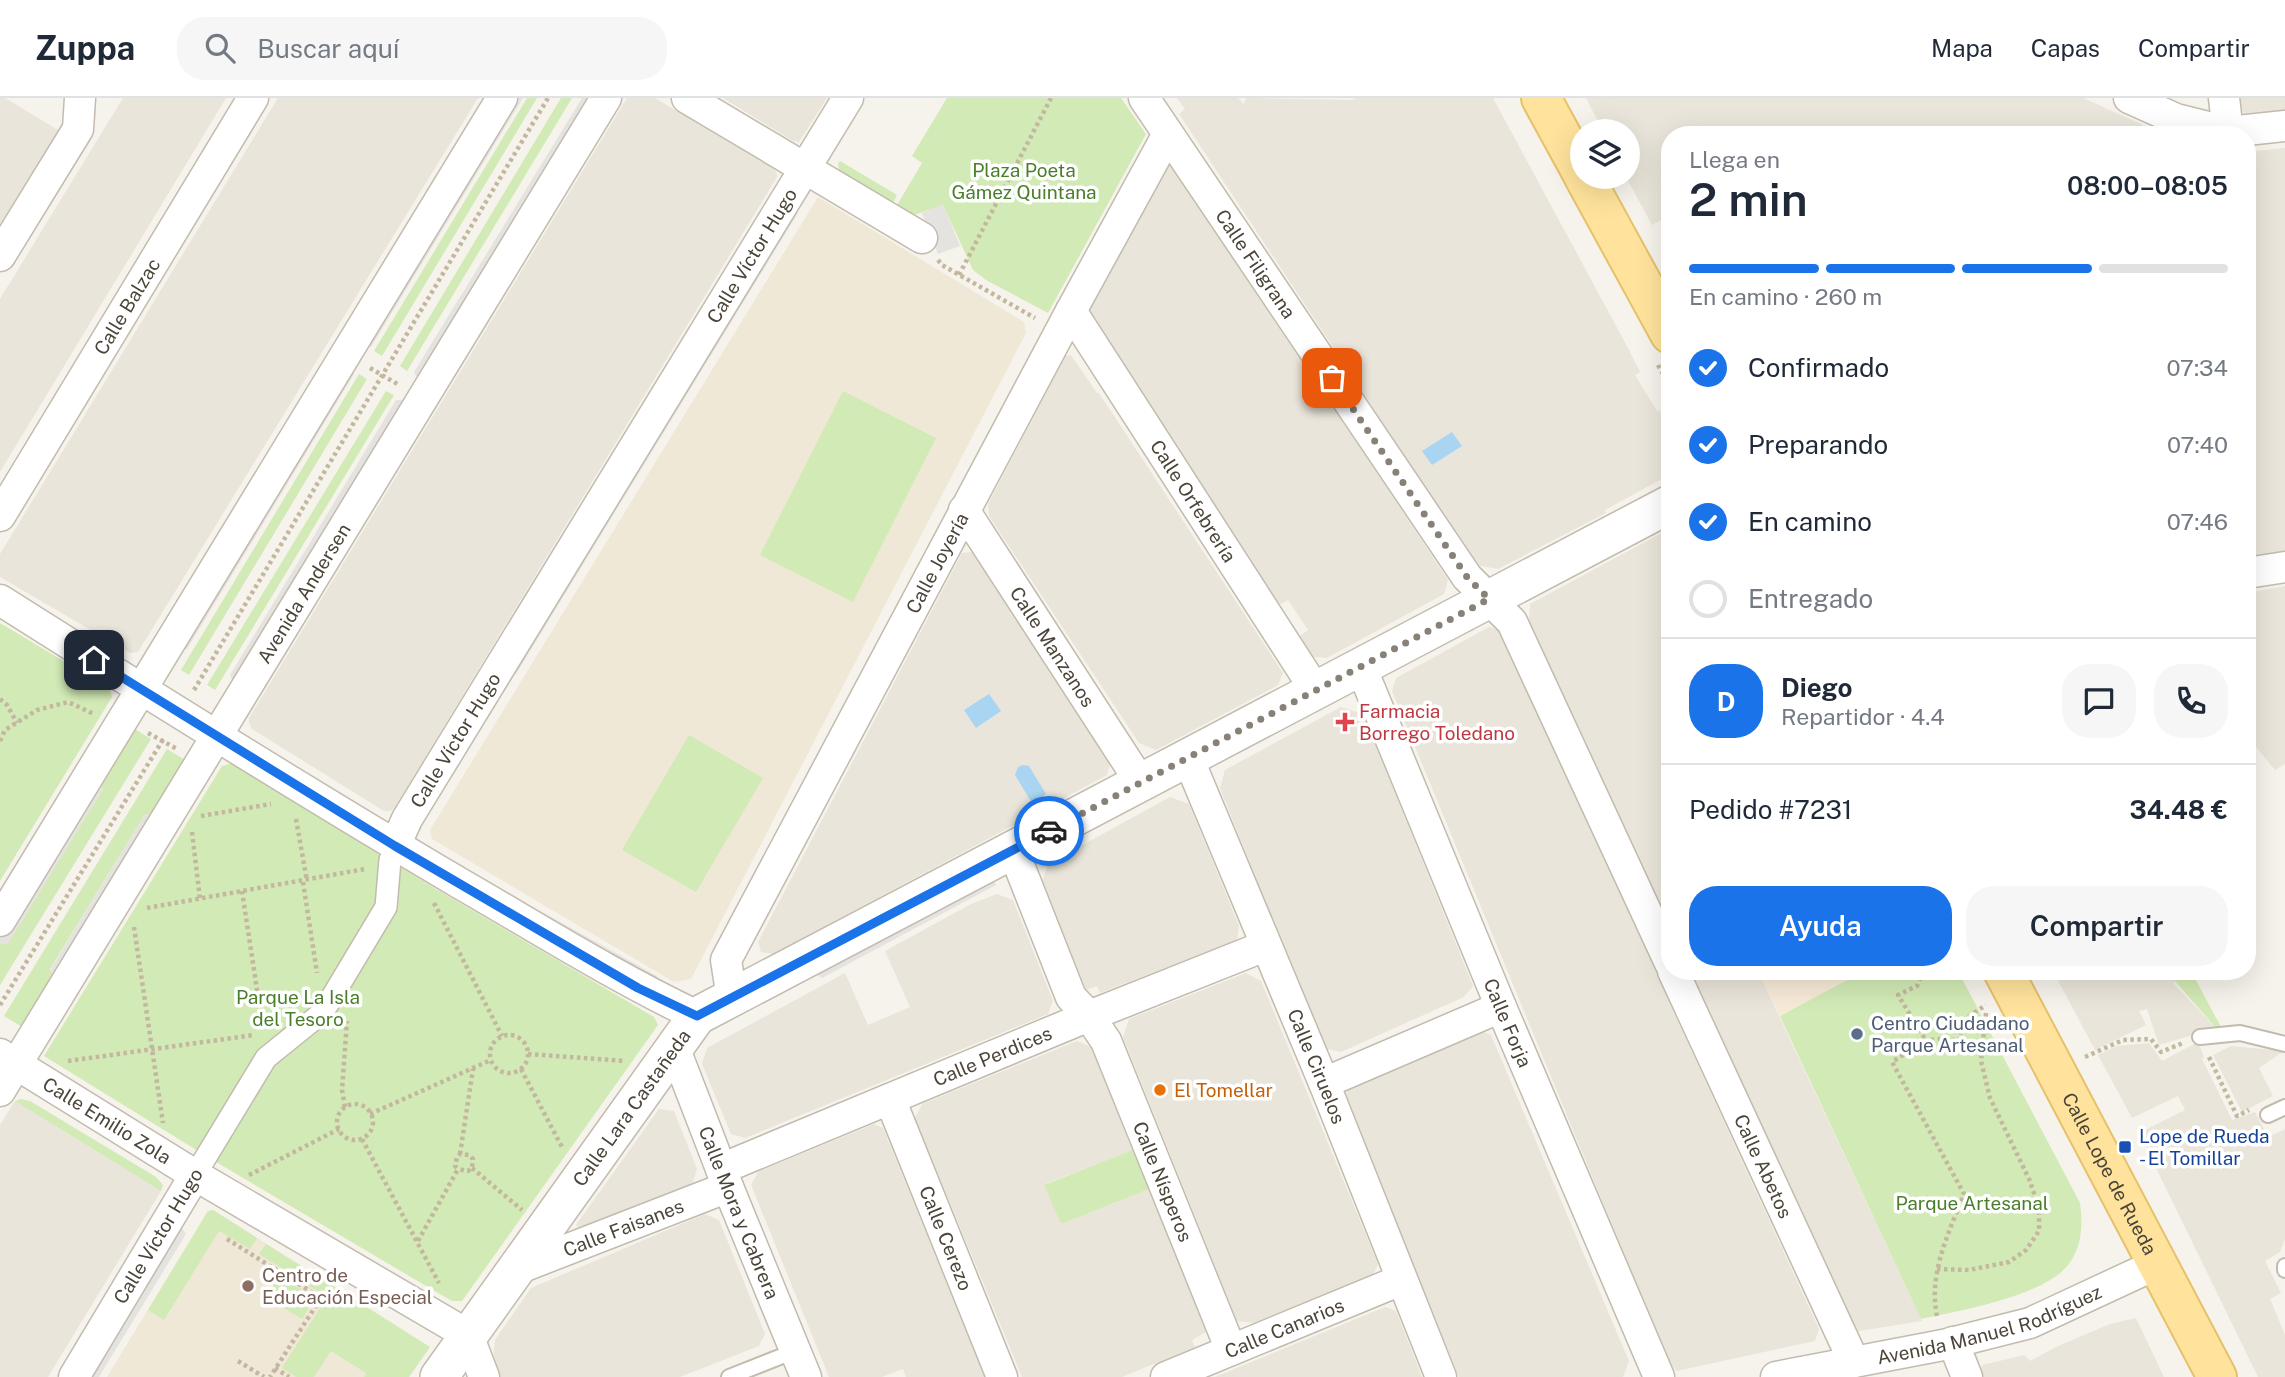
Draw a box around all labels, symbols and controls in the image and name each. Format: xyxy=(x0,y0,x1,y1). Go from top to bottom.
search box xyxy=(177,17,667,80)
text: Zuppa xyxy=(35,29,135,67)
icon: search xyxy=(201,29,239,67)
text: Buscar aquí xyxy=(257,33,399,64)
text: Mapa xyxy=(1931,34,1993,62)
text: Capas xyxy=(2031,34,2100,62)
text: Compartir xyxy=(2138,34,2250,62)
map controls xyxy=(1570,119,1640,189)
button: layers xyxy=(1570,119,1640,189)
text: Llega en xyxy=(1689,146,1780,173)
park label: Plaza Poeta Gámez Quintana xyxy=(951,159,1097,203)
text: 08:00–08:05 xyxy=(2067,170,2228,201)
text: 2 min xyxy=(1689,172,1808,226)
street label: Calle Víctor Hugo xyxy=(702,184,801,327)
street label: Calle Filigrana xyxy=(1211,205,1300,323)
street label: Calle Balzac xyxy=(89,254,164,359)
text: En camino · 260 m xyxy=(1689,283,1882,310)
pin xyxy=(1302,348,1362,408)
icon: check xyxy=(1689,349,1727,387)
text: Confirmado xyxy=(1748,352,1889,383)
text: 07:34 xyxy=(2166,354,2228,381)
icon: bag xyxy=(1313,359,1351,397)
icon: check xyxy=(1689,426,1727,464)
text: Preparando xyxy=(1748,429,1888,460)
text: 07:40 xyxy=(2167,431,2228,458)
street label: Calle Orfebrería xyxy=(1146,436,1241,566)
icon: check xyxy=(1689,503,1727,541)
text: En camino xyxy=(1748,506,1872,537)
text: 07:46 xyxy=(2167,508,2228,535)
street label: Calle Joyería xyxy=(901,509,973,617)
street label: Avenida Andersen xyxy=(253,519,355,667)
street label: Calle Manzanos xyxy=(1006,583,1100,711)
text: Entregado xyxy=(1748,583,1873,614)
pin xyxy=(64,630,124,690)
icon: home xyxy=(75,641,113,679)
button: chat xyxy=(2062,664,2136,738)
button: phone xyxy=(2154,664,2228,738)
street label: Calle Víctor Hugo xyxy=(406,669,505,812)
text: Diego xyxy=(1781,672,1852,703)
text: D xyxy=(1717,686,1735,717)
place label: Farmacia Borrego Toledano xyxy=(1359,700,1515,744)
text: Repartidor · 4.4 xyxy=(1781,703,1945,730)
marker: Farmacia Borrego Toledano xyxy=(1337,714,1353,730)
text: Pedido #7231 xyxy=(1689,794,1852,825)
text: 34.48 € xyxy=(2130,794,2228,825)
courier xyxy=(1014,796,1084,866)
icon: car xyxy=(1030,812,1068,850)
button: Ayuda xyxy=(1689,886,1952,966)
button: Compartir xyxy=(1966,886,2228,966)
street label: Calle Forja xyxy=(1479,975,1536,1071)
park label: Parque La Isla del Tesoro xyxy=(236,986,360,1030)
street label: Calle Ciruelos xyxy=(1283,1005,1350,1127)
place label: Centro Ciudadano Parque Artesanal xyxy=(1871,1012,2029,1056)
street label: Calle Perdices xyxy=(930,1022,1055,1091)
street label: Calle Lara Castañeda xyxy=(568,1025,695,1190)
marker: Centro Ciudadano Parque Artesanal xyxy=(1849,1026,1865,1042)
street label: Calle Emilio Zola xyxy=(39,1072,175,1168)
place label: El Tomellar xyxy=(1174,1079,1273,1101)
marker: El Tomellar xyxy=(1152,1082,1168,1098)
street label: Calle Lope de Rueda xyxy=(2058,1089,2162,1258)
street label: Calle Abetos xyxy=(1730,1111,1797,1222)
street label: Calle Nísperos xyxy=(1129,1118,1197,1245)
street label: Calle Mora y Cabrera xyxy=(695,1123,784,1302)
place label: Lope de Rueda - El Tomillar xyxy=(2139,1125,2270,1169)
marker: Lope de Rueda - El Tomillar xyxy=(2117,1139,2133,1155)
street label: Calle Víctor Hugo xyxy=(109,1164,207,1308)
street label: Calle Cerezo xyxy=(915,1183,977,1294)
park label: Parque Artesanal xyxy=(1895,1192,2049,1214)
street label: Calle Faisanes xyxy=(560,1194,687,1261)
place label: Centro de Educación Especial xyxy=(262,1264,432,1308)
marker: Centro de Educación Especial xyxy=(240,1278,256,1294)
street label: Avenida Manuel Rodríguez xyxy=(1875,1280,2105,1368)
street label: Calle Canarios xyxy=(1221,1294,1347,1363)

